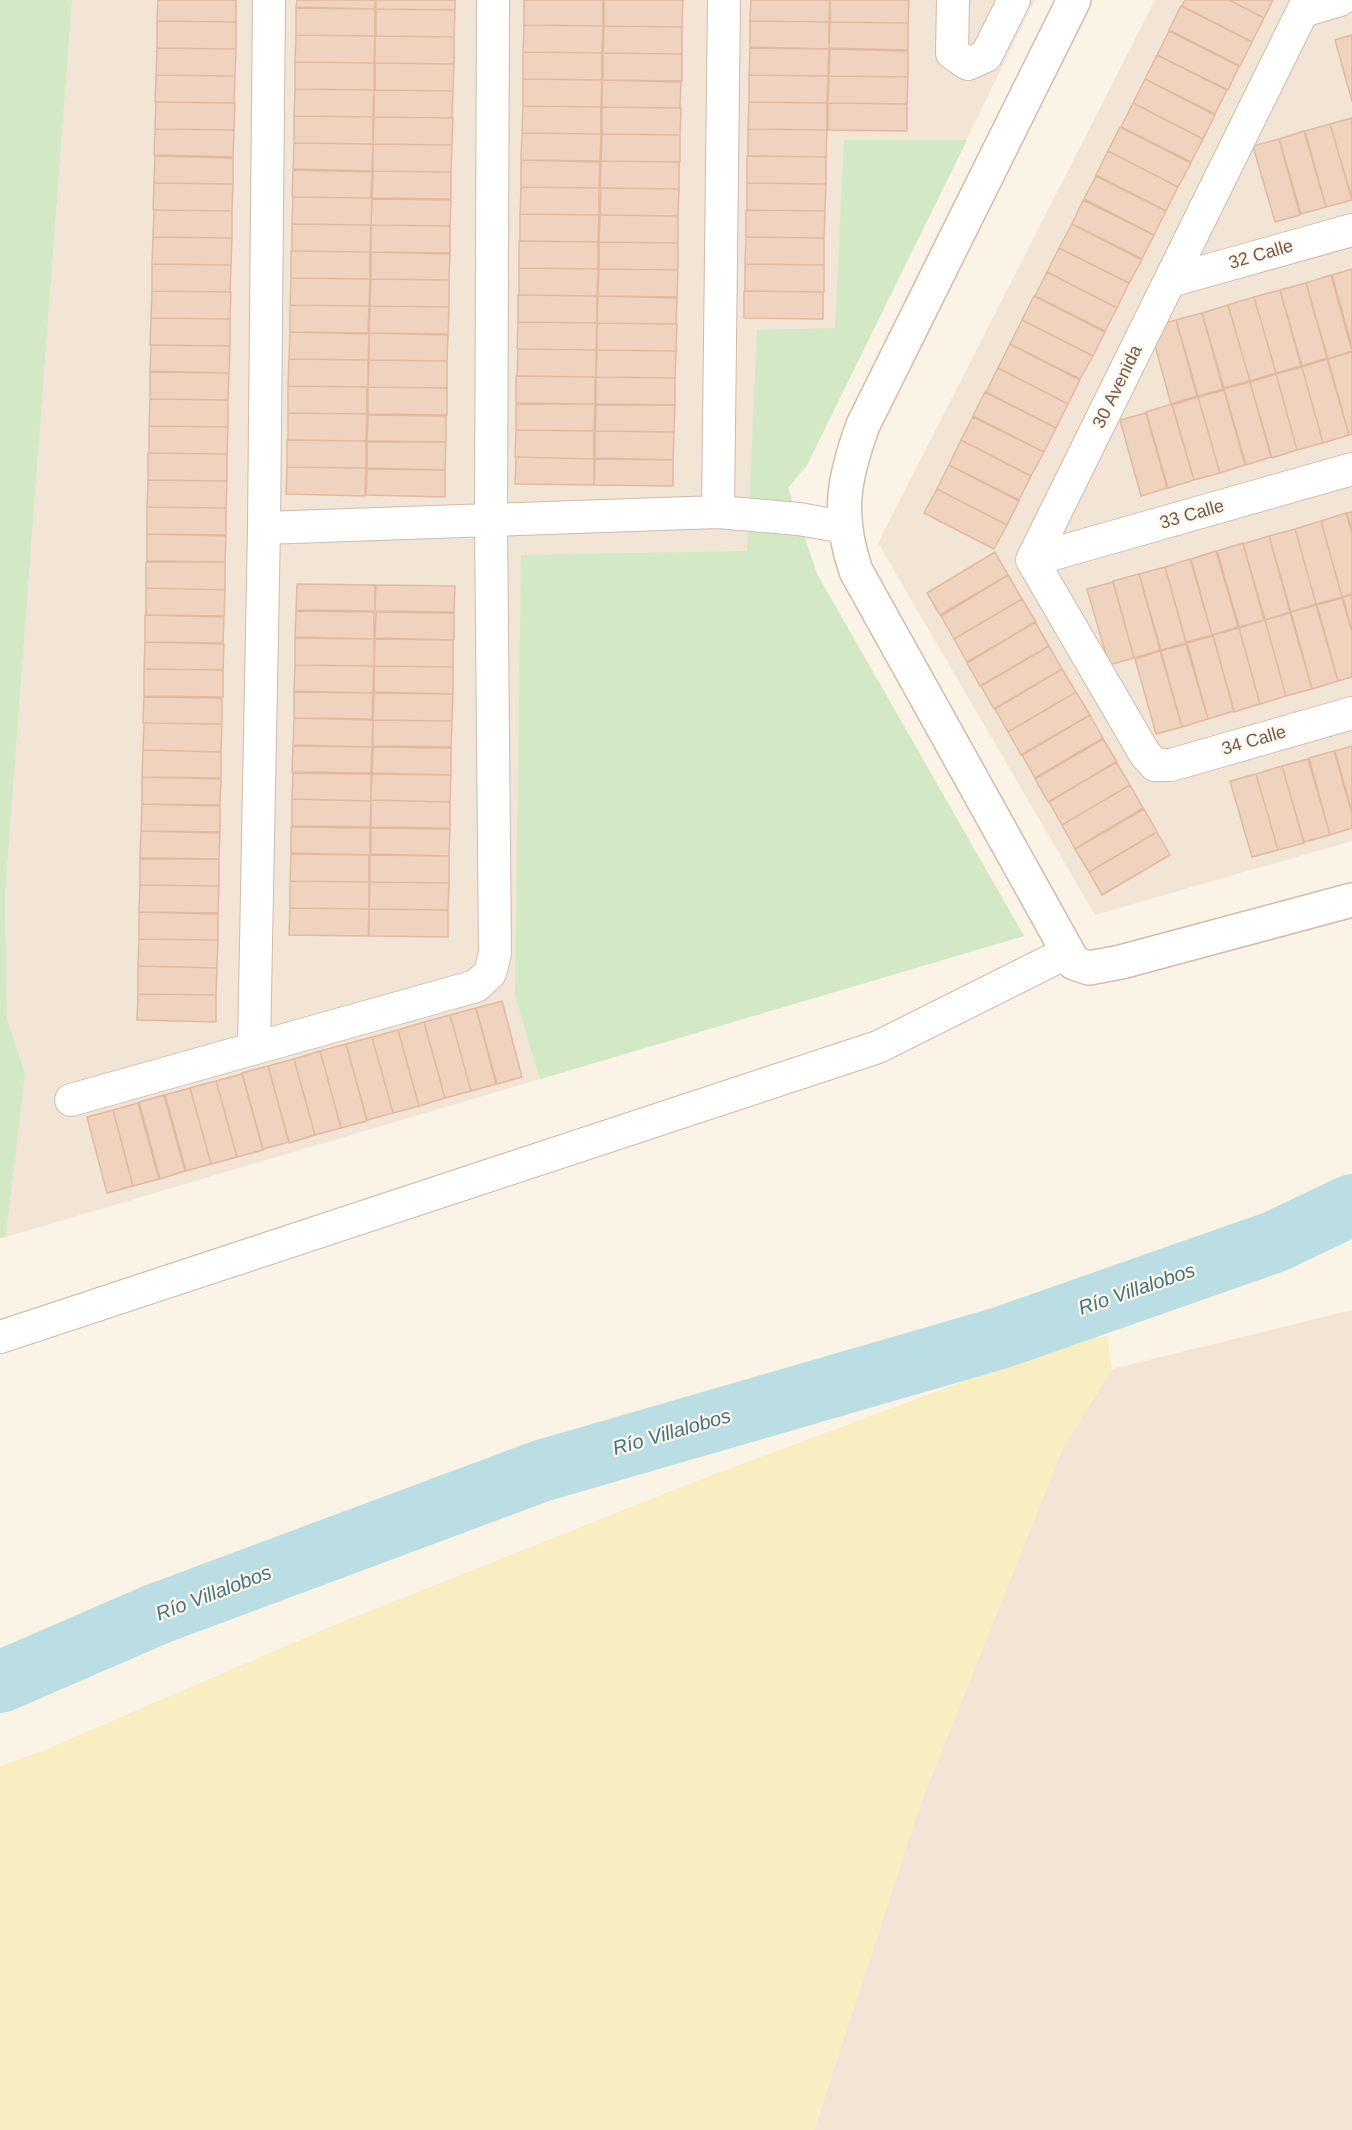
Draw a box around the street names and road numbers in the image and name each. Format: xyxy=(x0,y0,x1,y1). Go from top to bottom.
street label: 32 Calle xyxy=(1226,236,1296,274)
street label: 30 Avenida xyxy=(1089,342,1147,432)
street label: 33 Calle xyxy=(1157,496,1227,534)
street label: 34 Calle xyxy=(1219,722,1289,760)

